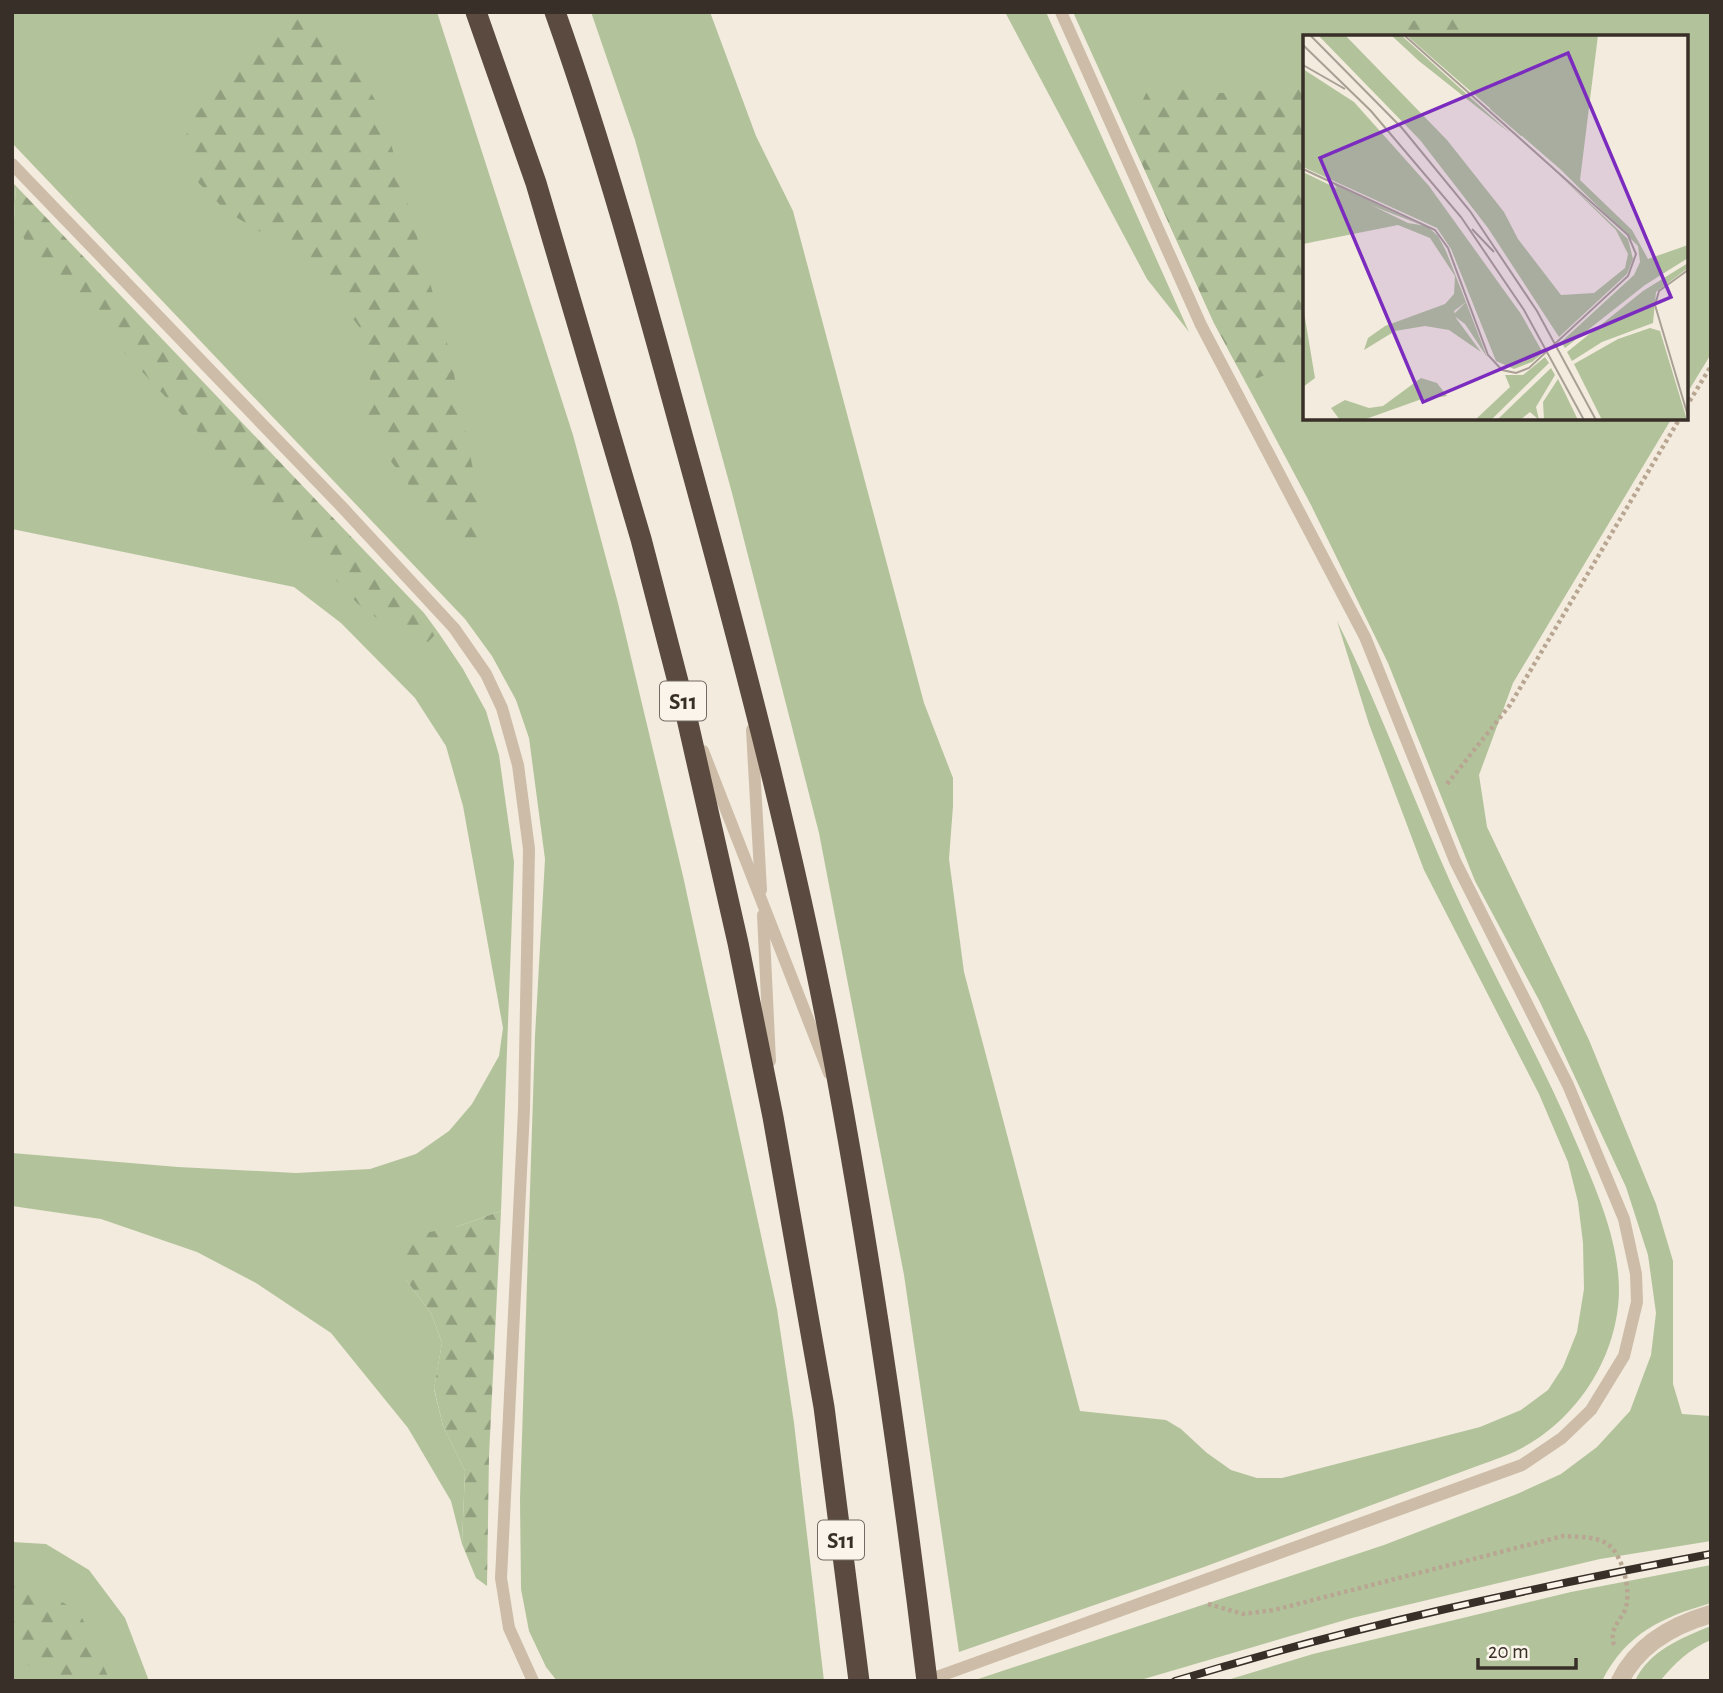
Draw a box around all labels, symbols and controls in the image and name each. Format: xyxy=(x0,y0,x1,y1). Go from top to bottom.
inset map xyxy=(1303,35,1688,420)
road number: S11 xyxy=(660,681,706,720)
road number: S11 xyxy=(818,1520,864,1560)
scale bar xyxy=(1478,1626,1576,1670)
text: 20 m xyxy=(1488,1641,1529,1662)

